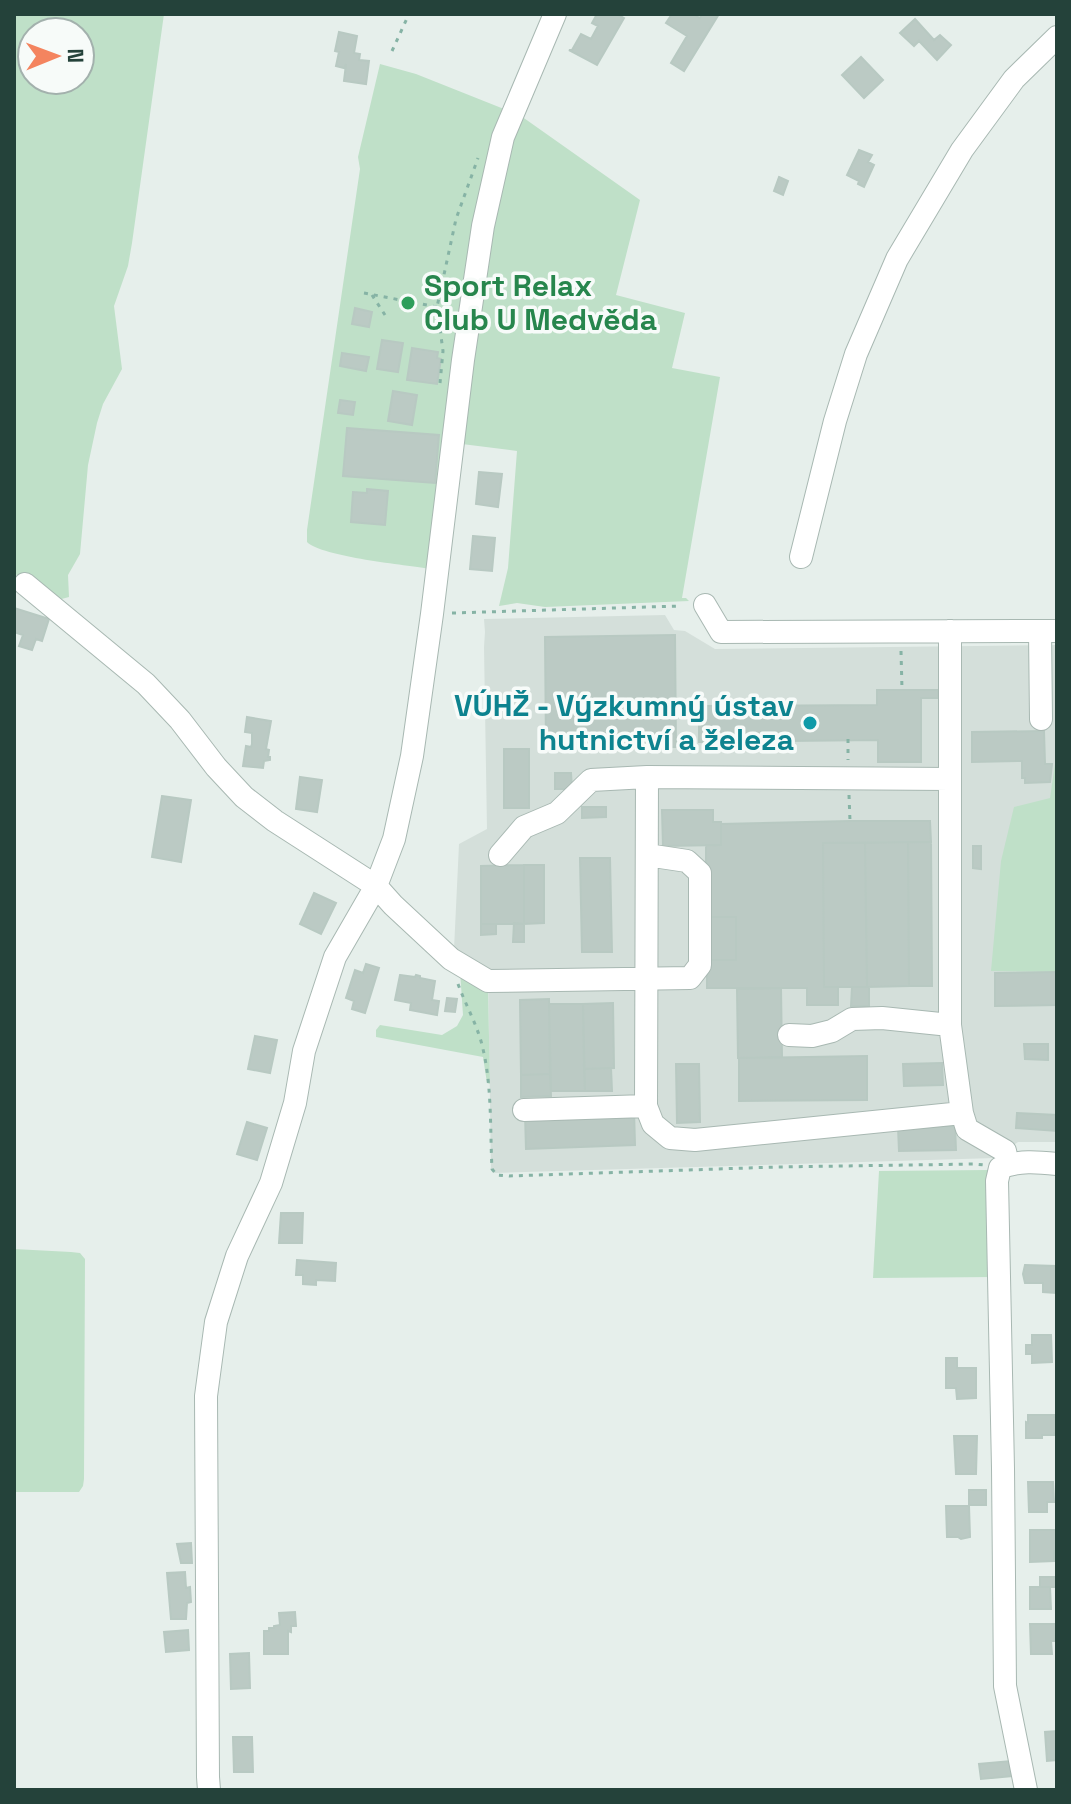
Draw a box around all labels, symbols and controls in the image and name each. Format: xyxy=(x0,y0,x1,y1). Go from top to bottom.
north arrow xyxy=(16,16,96,96)
text: N xyxy=(62,48,90,63)
place label: Sport Relax Club U Medvěda xyxy=(424,266,657,339)
marker: Sport Relax Club U Medvěda xyxy=(399,294,417,312)
place label: VÚHŽ - Výzkumný ústav hutnictví a železa xyxy=(454,686,794,759)
marker: VÚHŽ - Výzkumný ústav hutnictví a železa xyxy=(801,714,819,732)

